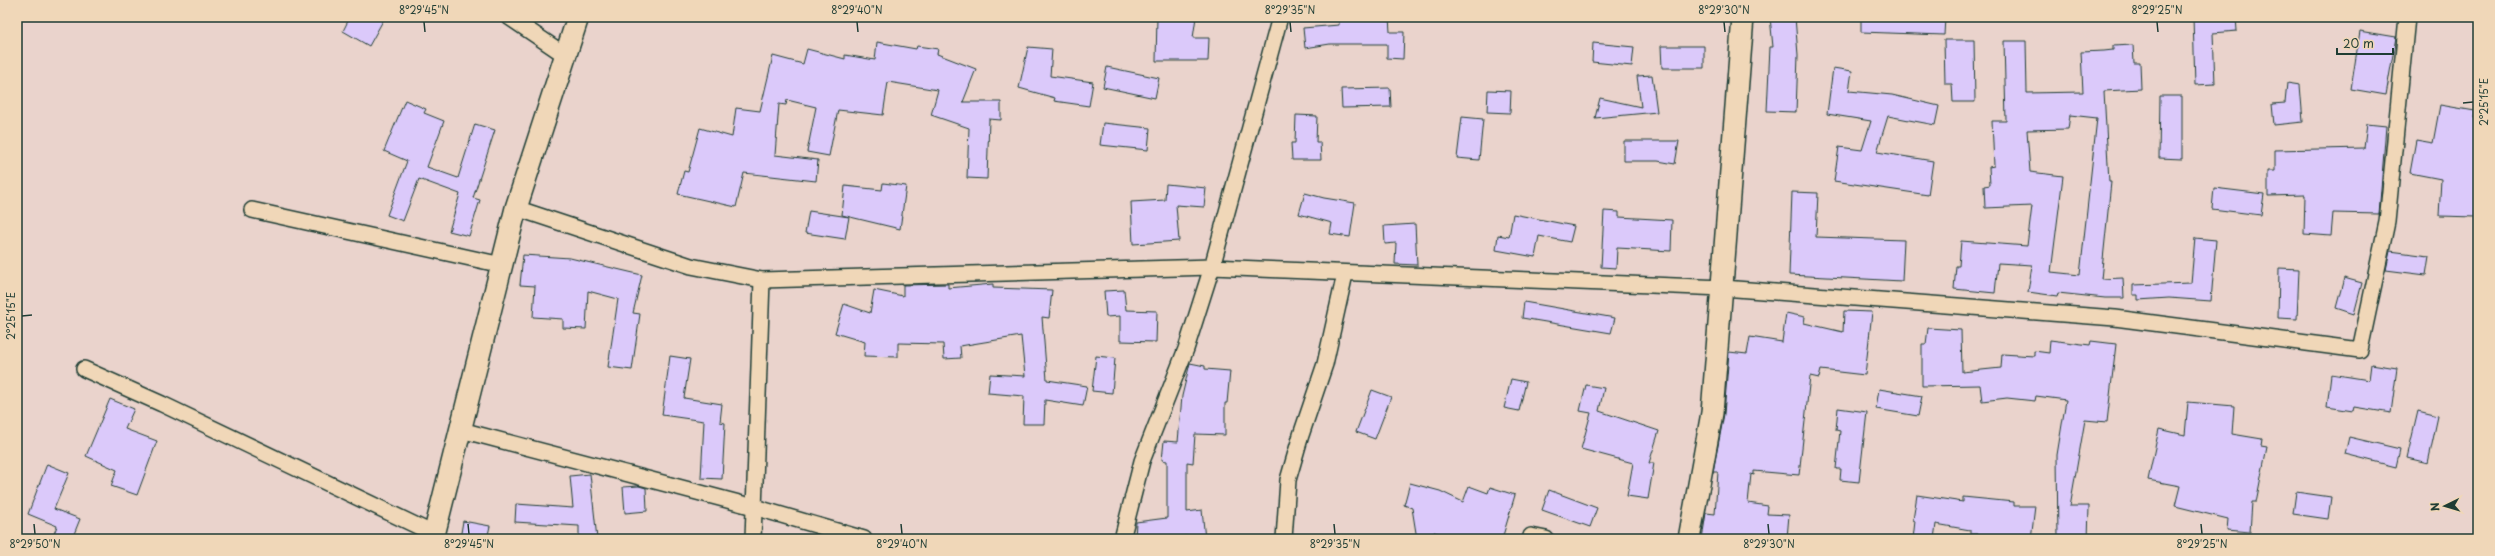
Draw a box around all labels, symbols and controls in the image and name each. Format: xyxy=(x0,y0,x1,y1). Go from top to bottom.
text: 8°29'45"N xyxy=(399,2,449,17)
text: 8°29'40"N xyxy=(831,2,883,17)
text: 8°29'35"N xyxy=(1265,2,1315,17)
text: 8°29'30"N xyxy=(1698,2,1750,17)
text: 8°29'25"N xyxy=(2132,2,2183,17)
scale bar xyxy=(2337,30,2393,56)
text: 20 m xyxy=(2343,34,2374,52)
text: 2°25'15"E xyxy=(2476,78,2491,126)
text: 2°25'15"E xyxy=(3,292,18,340)
north arrow xyxy=(2425,486,2465,526)
text: N xyxy=(2426,502,2443,512)
text: 8°29'50"N xyxy=(9,536,61,551)
text: 8°29'45"N xyxy=(444,536,494,551)
text: 8°29'40"N xyxy=(876,536,928,551)
text: 8°29'35"N xyxy=(1310,536,1360,551)
text: 8°29'30"N xyxy=(1743,536,1795,551)
text: 8°29'25"N xyxy=(2177,536,2228,551)

